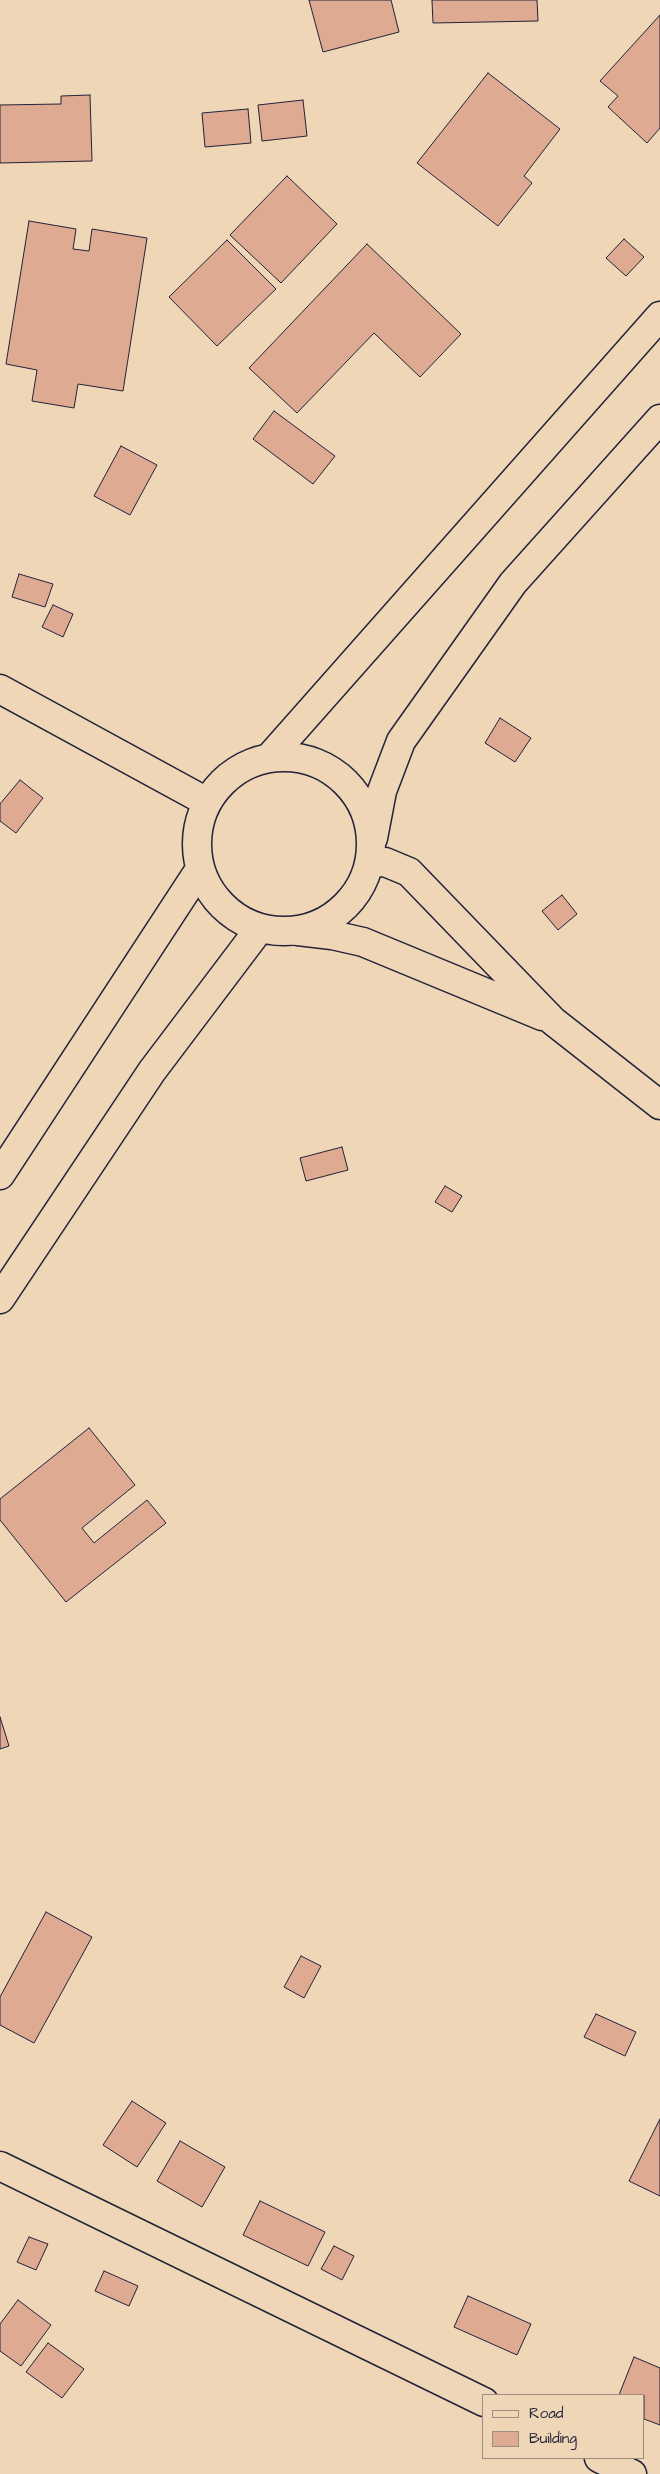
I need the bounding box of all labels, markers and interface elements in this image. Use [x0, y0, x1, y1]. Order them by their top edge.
legend [482, 2394, 645, 2459]
text: Road [529, 2403, 563, 2424]
text: Building [529, 2428, 577, 2449]

